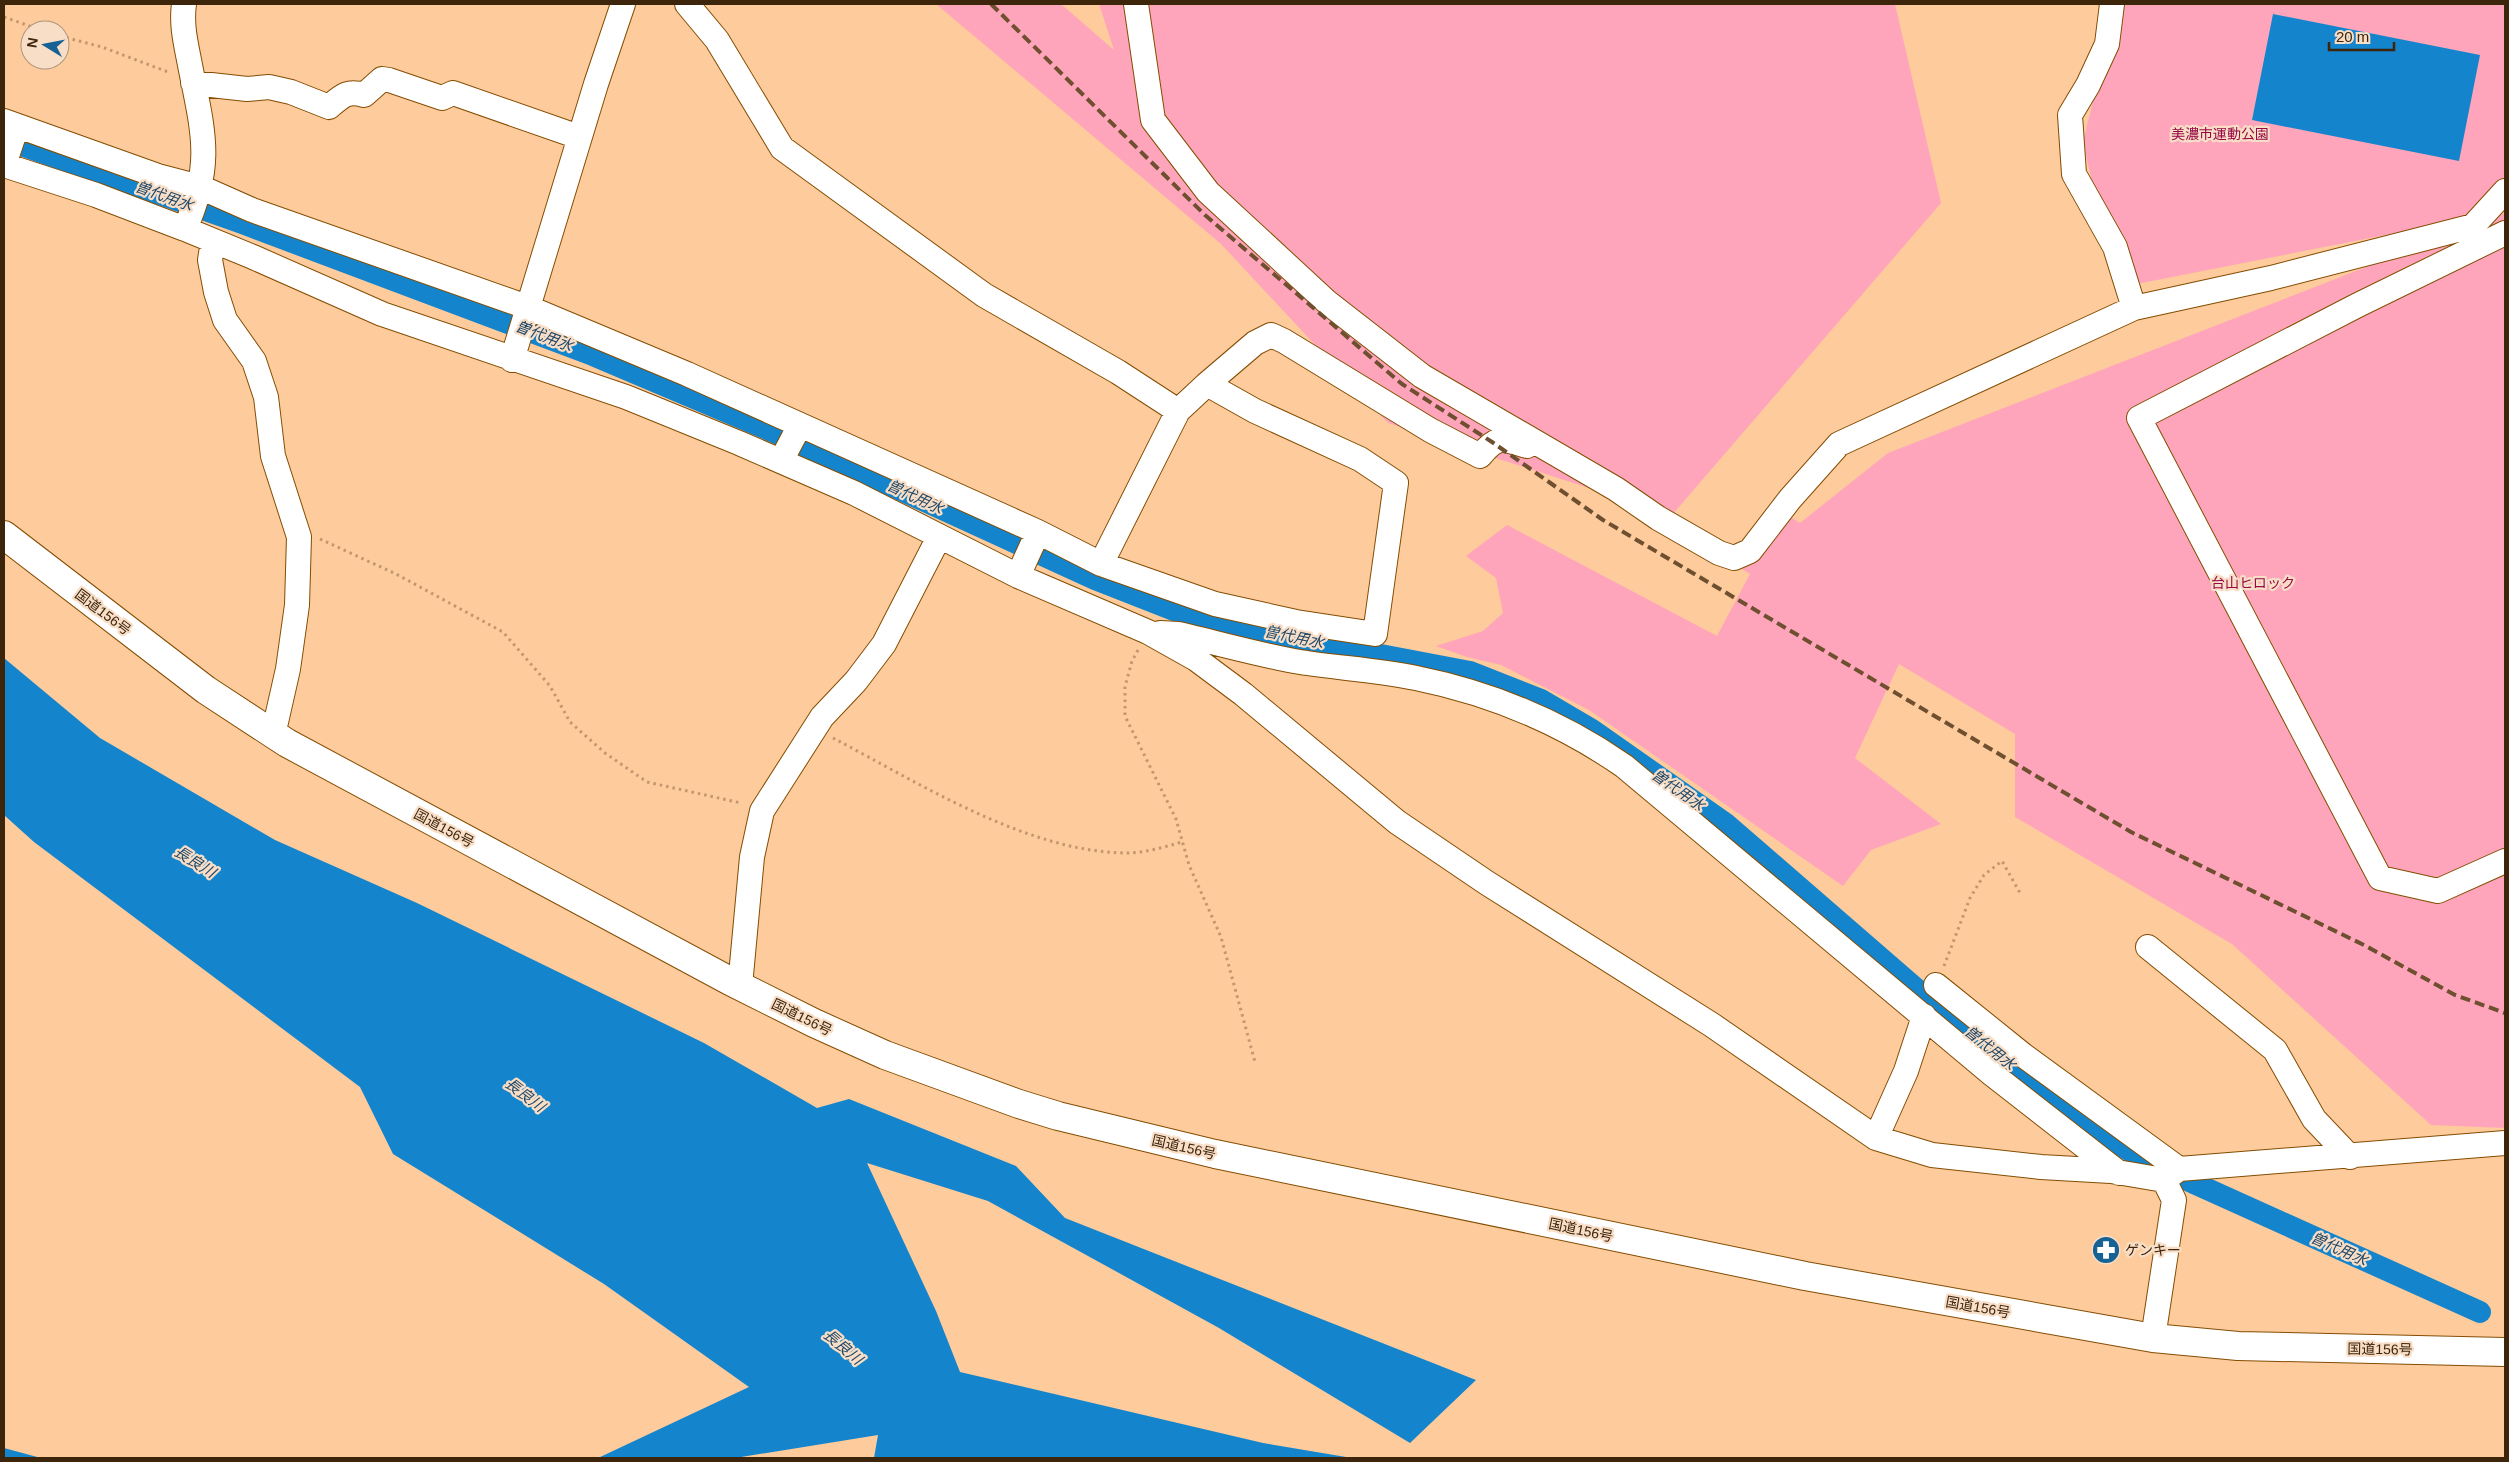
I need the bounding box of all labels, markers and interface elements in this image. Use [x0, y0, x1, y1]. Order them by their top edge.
north arrow [20, 20, 70, 70]
scale bar [2329, 20, 2394, 52]
text: 20 m [2336, 28, 2369, 45]
text: N [23, 36, 41, 49]
park label: 美濃市運動公園 [2171, 126, 2269, 142]
water label: 曽代用水 [133, 177, 197, 214]
water label: 曽代用水 [513, 317, 577, 355]
water label: 曽代用水 [884, 476, 948, 518]
park label: 台山ヒロック [2211, 575, 2295, 591]
street label: 国道156号 [72, 586, 134, 638]
water label: 曽代用水 [1263, 622, 1327, 651]
water label: 曽代用水 [1649, 765, 1709, 815]
street label: 国道156号 [411, 806, 477, 850]
water label: 長良川 [172, 842, 221, 882]
street label: 国道156号 [769, 995, 835, 1039]
water label: 曽代用水 [1962, 1022, 2021, 1074]
water label: 長良川 [502, 1074, 550, 1116]
street label: 国道156号 [1150, 1132, 1218, 1162]
street label: 国道156号 [1547, 1215, 1615, 1245]
water label: 曽代用水 [2308, 1229, 2372, 1269]
pharmacy icon: ゲンキー [2091, 1235, 2121, 1265]
place label: ゲンキー [2125, 1242, 2181, 1258]
street label: 国道156号 [1944, 1293, 2012, 1321]
water label: 長良川 [821, 1326, 868, 1369]
street label: 国道156号 [2347, 1340, 2413, 1358]

